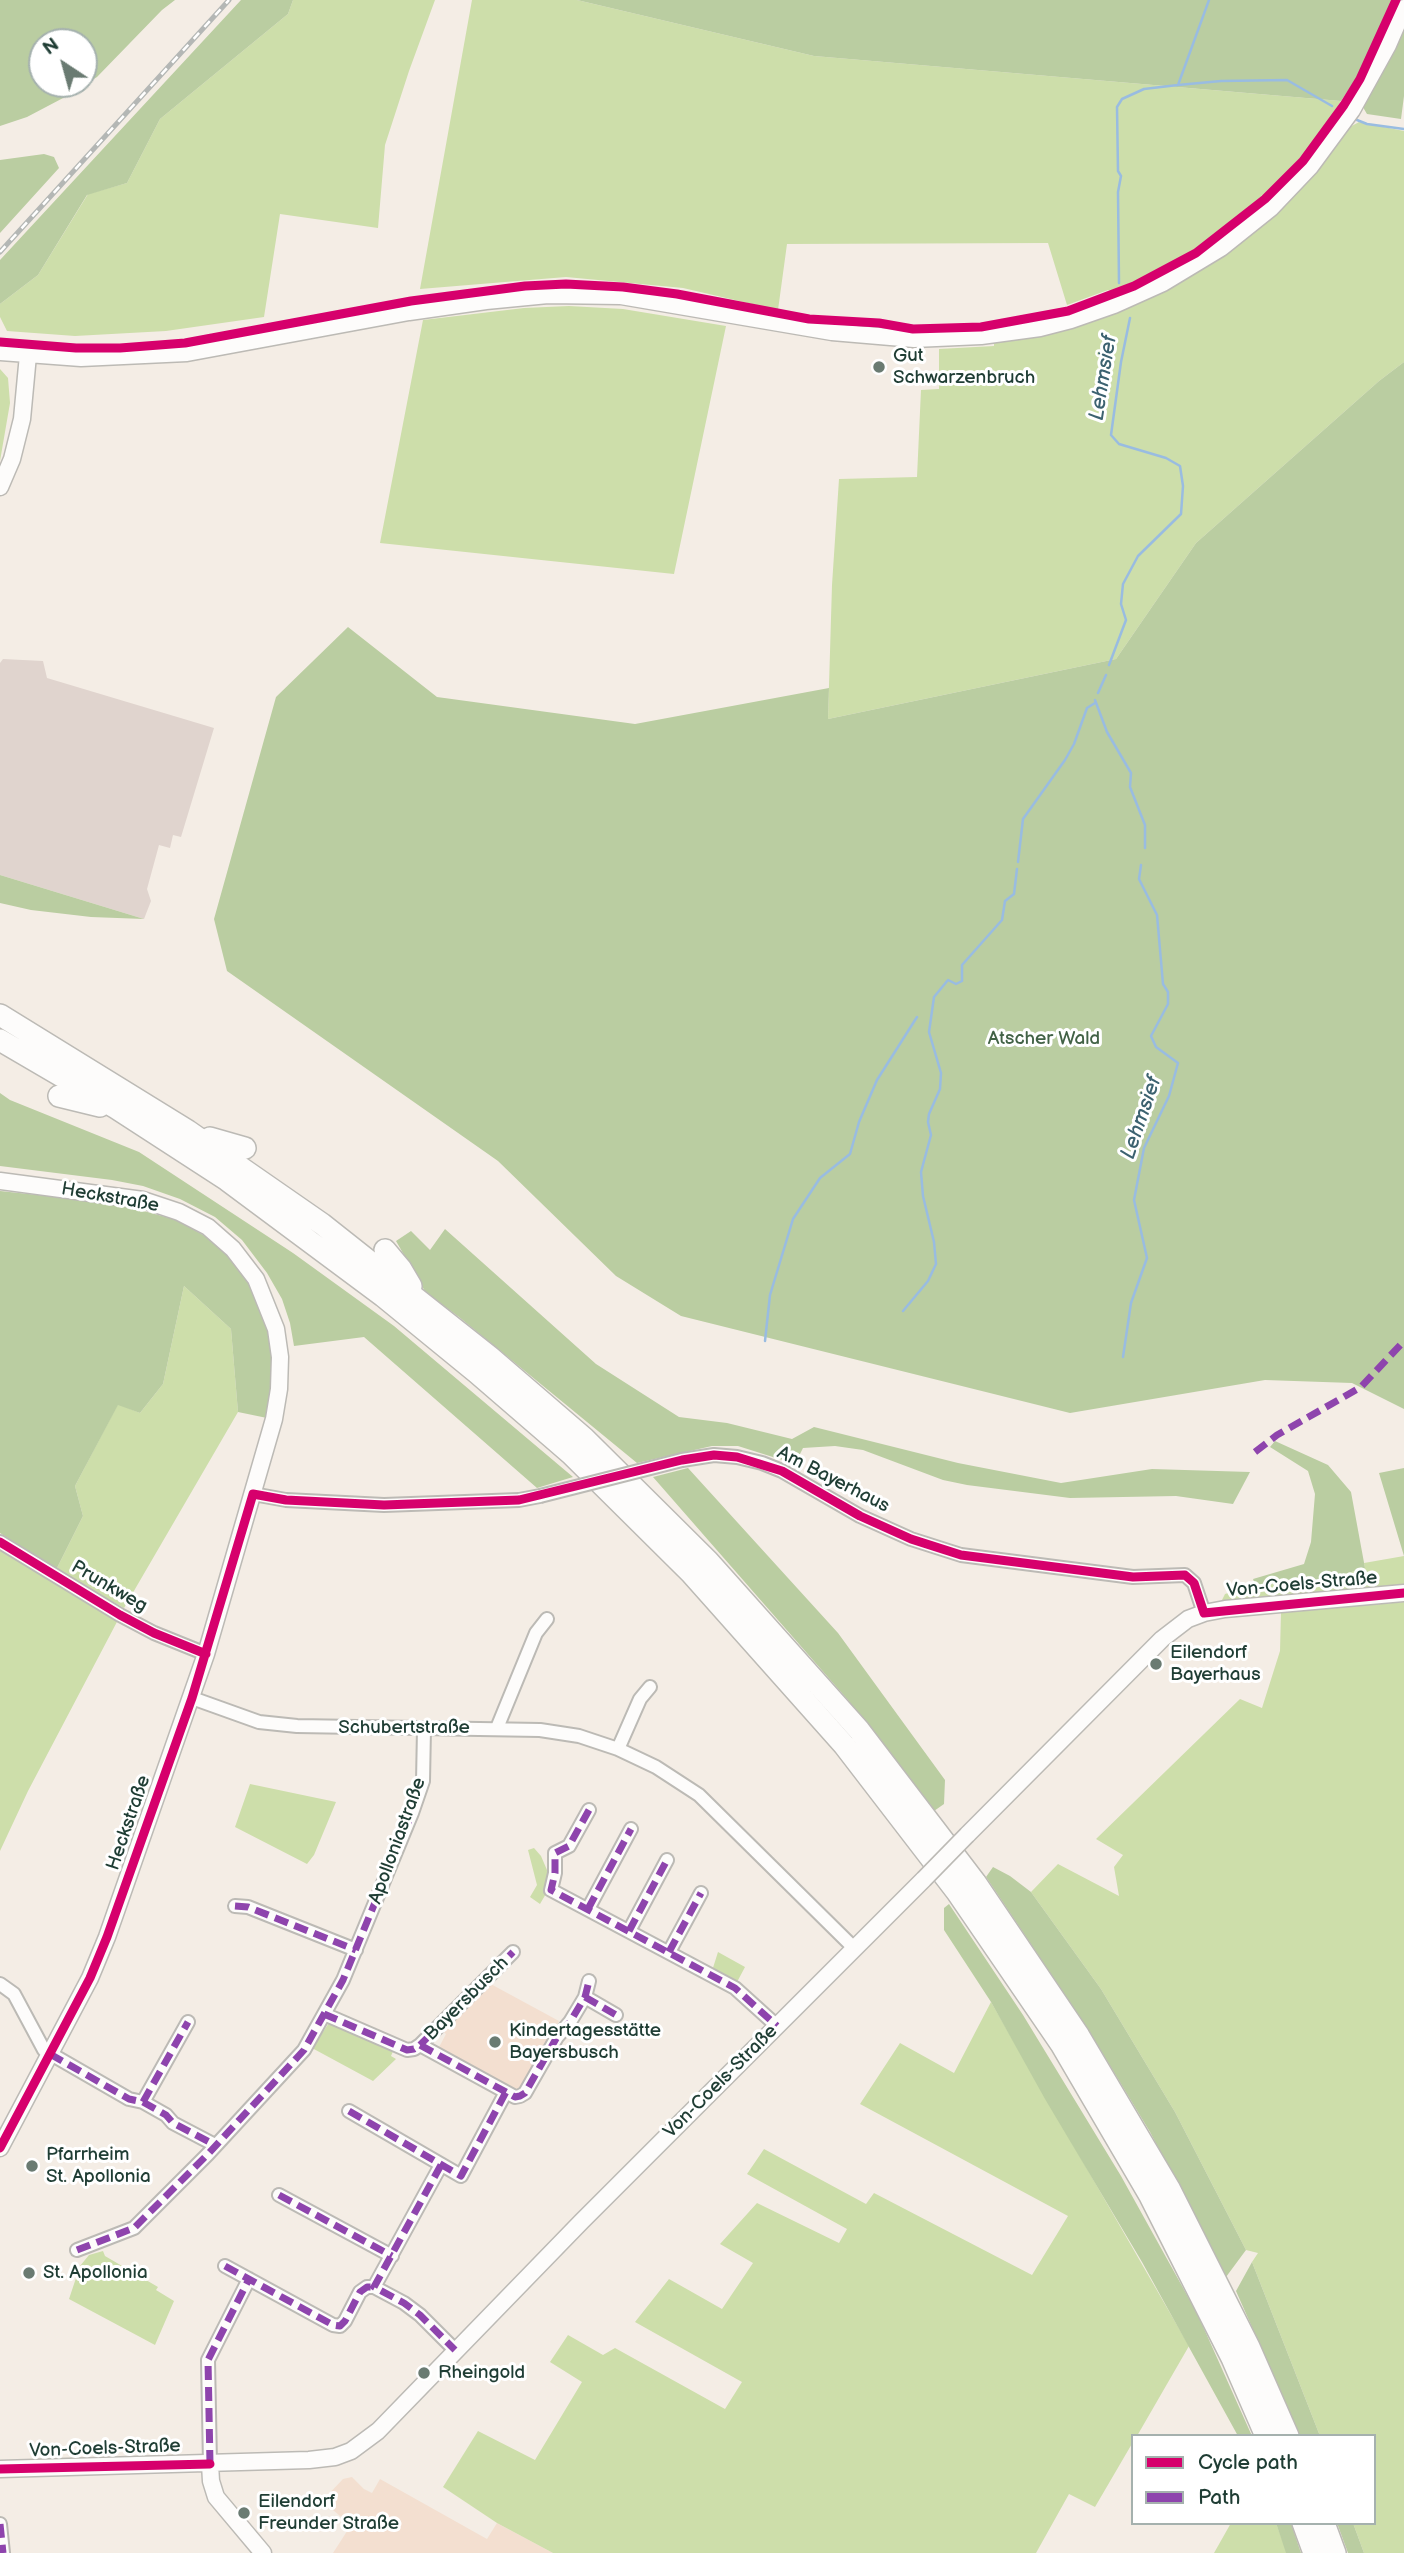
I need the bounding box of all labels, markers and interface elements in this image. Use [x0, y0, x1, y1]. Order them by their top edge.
north arrow [28, 28, 98, 98]
text: N [39, 34, 64, 61]
water label: Lehmsief [1085, 334, 1123, 422]
place label: Gut Schwarzenbruch [893, 345, 1035, 389]
marker: Gut Schwarzenbruch [871, 359, 887, 375]
park label: Atscher Wald [988, 1028, 1100, 1050]
water label: Lehmsief [1116, 1073, 1168, 1163]
street label: Heckstraße [59, 1178, 161, 1218]
street label: Am Bayerhaus [773, 1442, 893, 1518]
street label: Prunkweg [67, 1556, 151, 1618]
street label: Von-Coels-Straße [1226, 1567, 1378, 1603]
place label: Eilendorf Bayerhaus [1170, 1642, 1261, 1686]
marker: Eilendorf Bayerhaus [1148, 1656, 1164, 1672]
street label: Schubertstraße [338, 1717, 470, 1739]
street label: Heckstraße [102, 1773, 156, 1873]
street label: Apolloniastraße [365, 1775, 431, 1907]
street label: Bayersbusch [420, 1952, 514, 2046]
place label: Kindertagesstätte Bayersbusch [509, 2020, 661, 2064]
street label: Von-Coels-Straße [659, 2020, 783, 2144]
marker: Kindertagesstätte Bayersbusch [487, 2034, 503, 2050]
place label: Pfarrheim St. Apollonia [46, 2144, 151, 2188]
marker: Pfarrheim St. Apollonia [24, 2158, 40, 2174]
place label: St. Apollonia [43, 2262, 148, 2284]
marker: St. Apollonia [21, 2265, 37, 2281]
place label: Rheingold [438, 2362, 525, 2384]
marker: Rheingold [416, 2365, 432, 2381]
legend [1131, 2434, 1376, 2525]
street label: Von-Coels-Straße [29, 2435, 181, 2463]
text: Cycle path [1198, 2450, 1298, 2475]
text: Path [1198, 2485, 1240, 2510]
place label: Eilendorf Freunder Straße [258, 2491, 399, 2535]
marker: Eilendorf Freunder Straße [236, 2505, 252, 2521]

